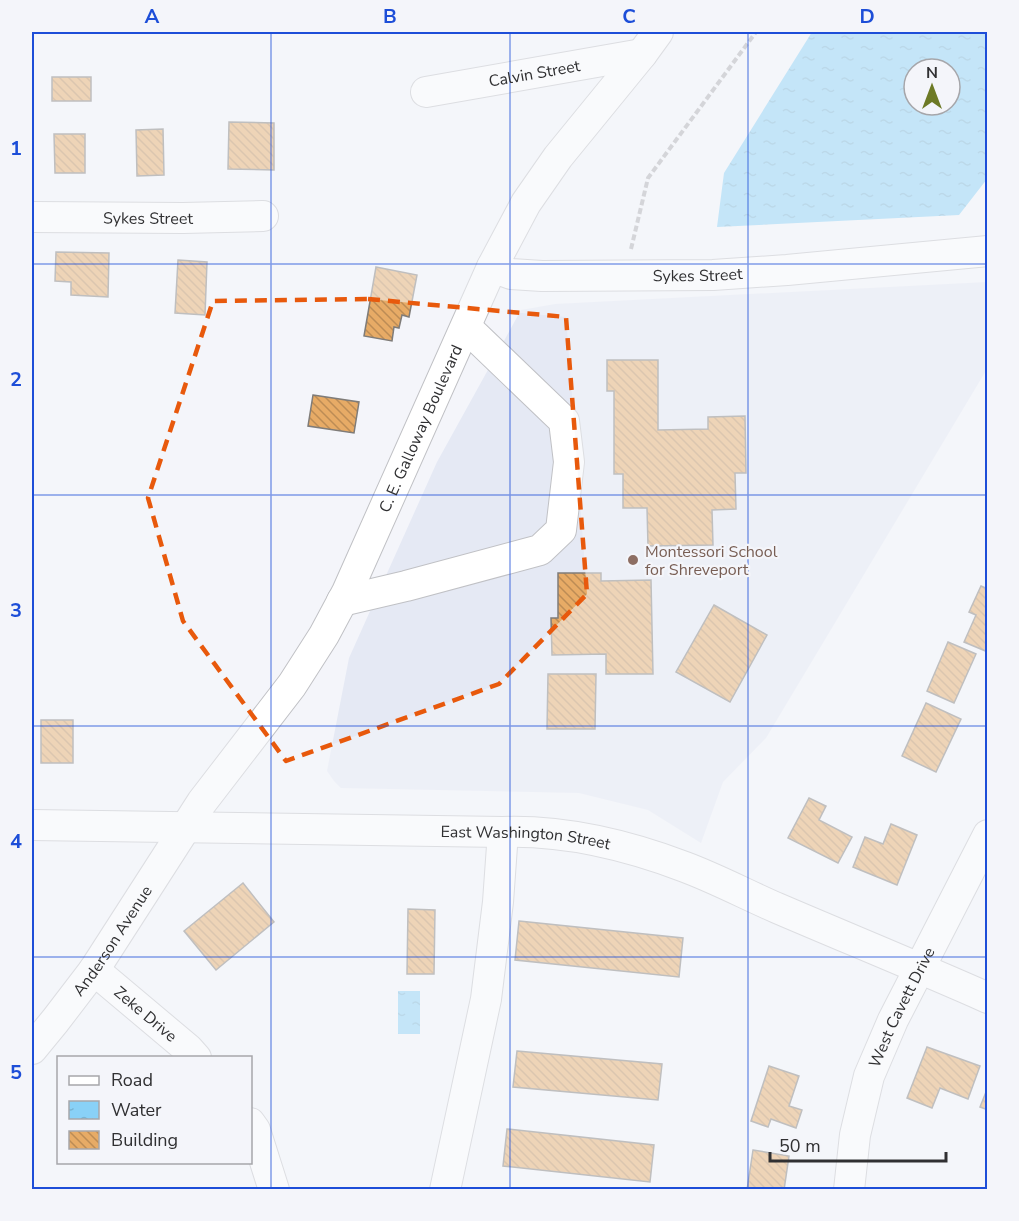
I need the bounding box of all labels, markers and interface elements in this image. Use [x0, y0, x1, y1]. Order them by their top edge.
text: A [145, 3, 160, 30]
text: B [383, 3, 397, 30]
text: C [622, 3, 636, 30]
text: D [859, 3, 875, 30]
street label: Calvin Street [487, 55, 582, 93]
north arrow [902, 57, 962, 117]
text: N [926, 62, 938, 84]
text: 1 [10, 135, 22, 162]
street label: Sykes Street [103, 207, 194, 230]
street label: Sykes Street [653, 263, 744, 287]
street label: C. E. Galloway Boulevard [374, 341, 468, 516]
text: 2 [10, 366, 22, 393]
place label: Montessori School for Shreveport [645, 541, 778, 581]
marker: Montessori School for Shreveport [626, 553, 640, 567]
text: 3 [10, 597, 22, 624]
street label: East Washington Street [440, 821, 613, 855]
text: 4 [10, 828, 22, 855]
street label: Anderson Avenue [68, 881, 158, 1001]
street label: West Cavett Drive [864, 944, 941, 1071]
street label: Zeke Drive [109, 982, 182, 1047]
legend [57, 1056, 252, 1164]
text: 5 [10, 1059, 22, 1086]
text: Road [111, 1068, 153, 1092]
text: Water [111, 1098, 162, 1122]
scale bar [770, 1125, 946, 1163]
text: Building [111, 1128, 178, 1152]
text: 50 m [779, 1134, 821, 1158]

